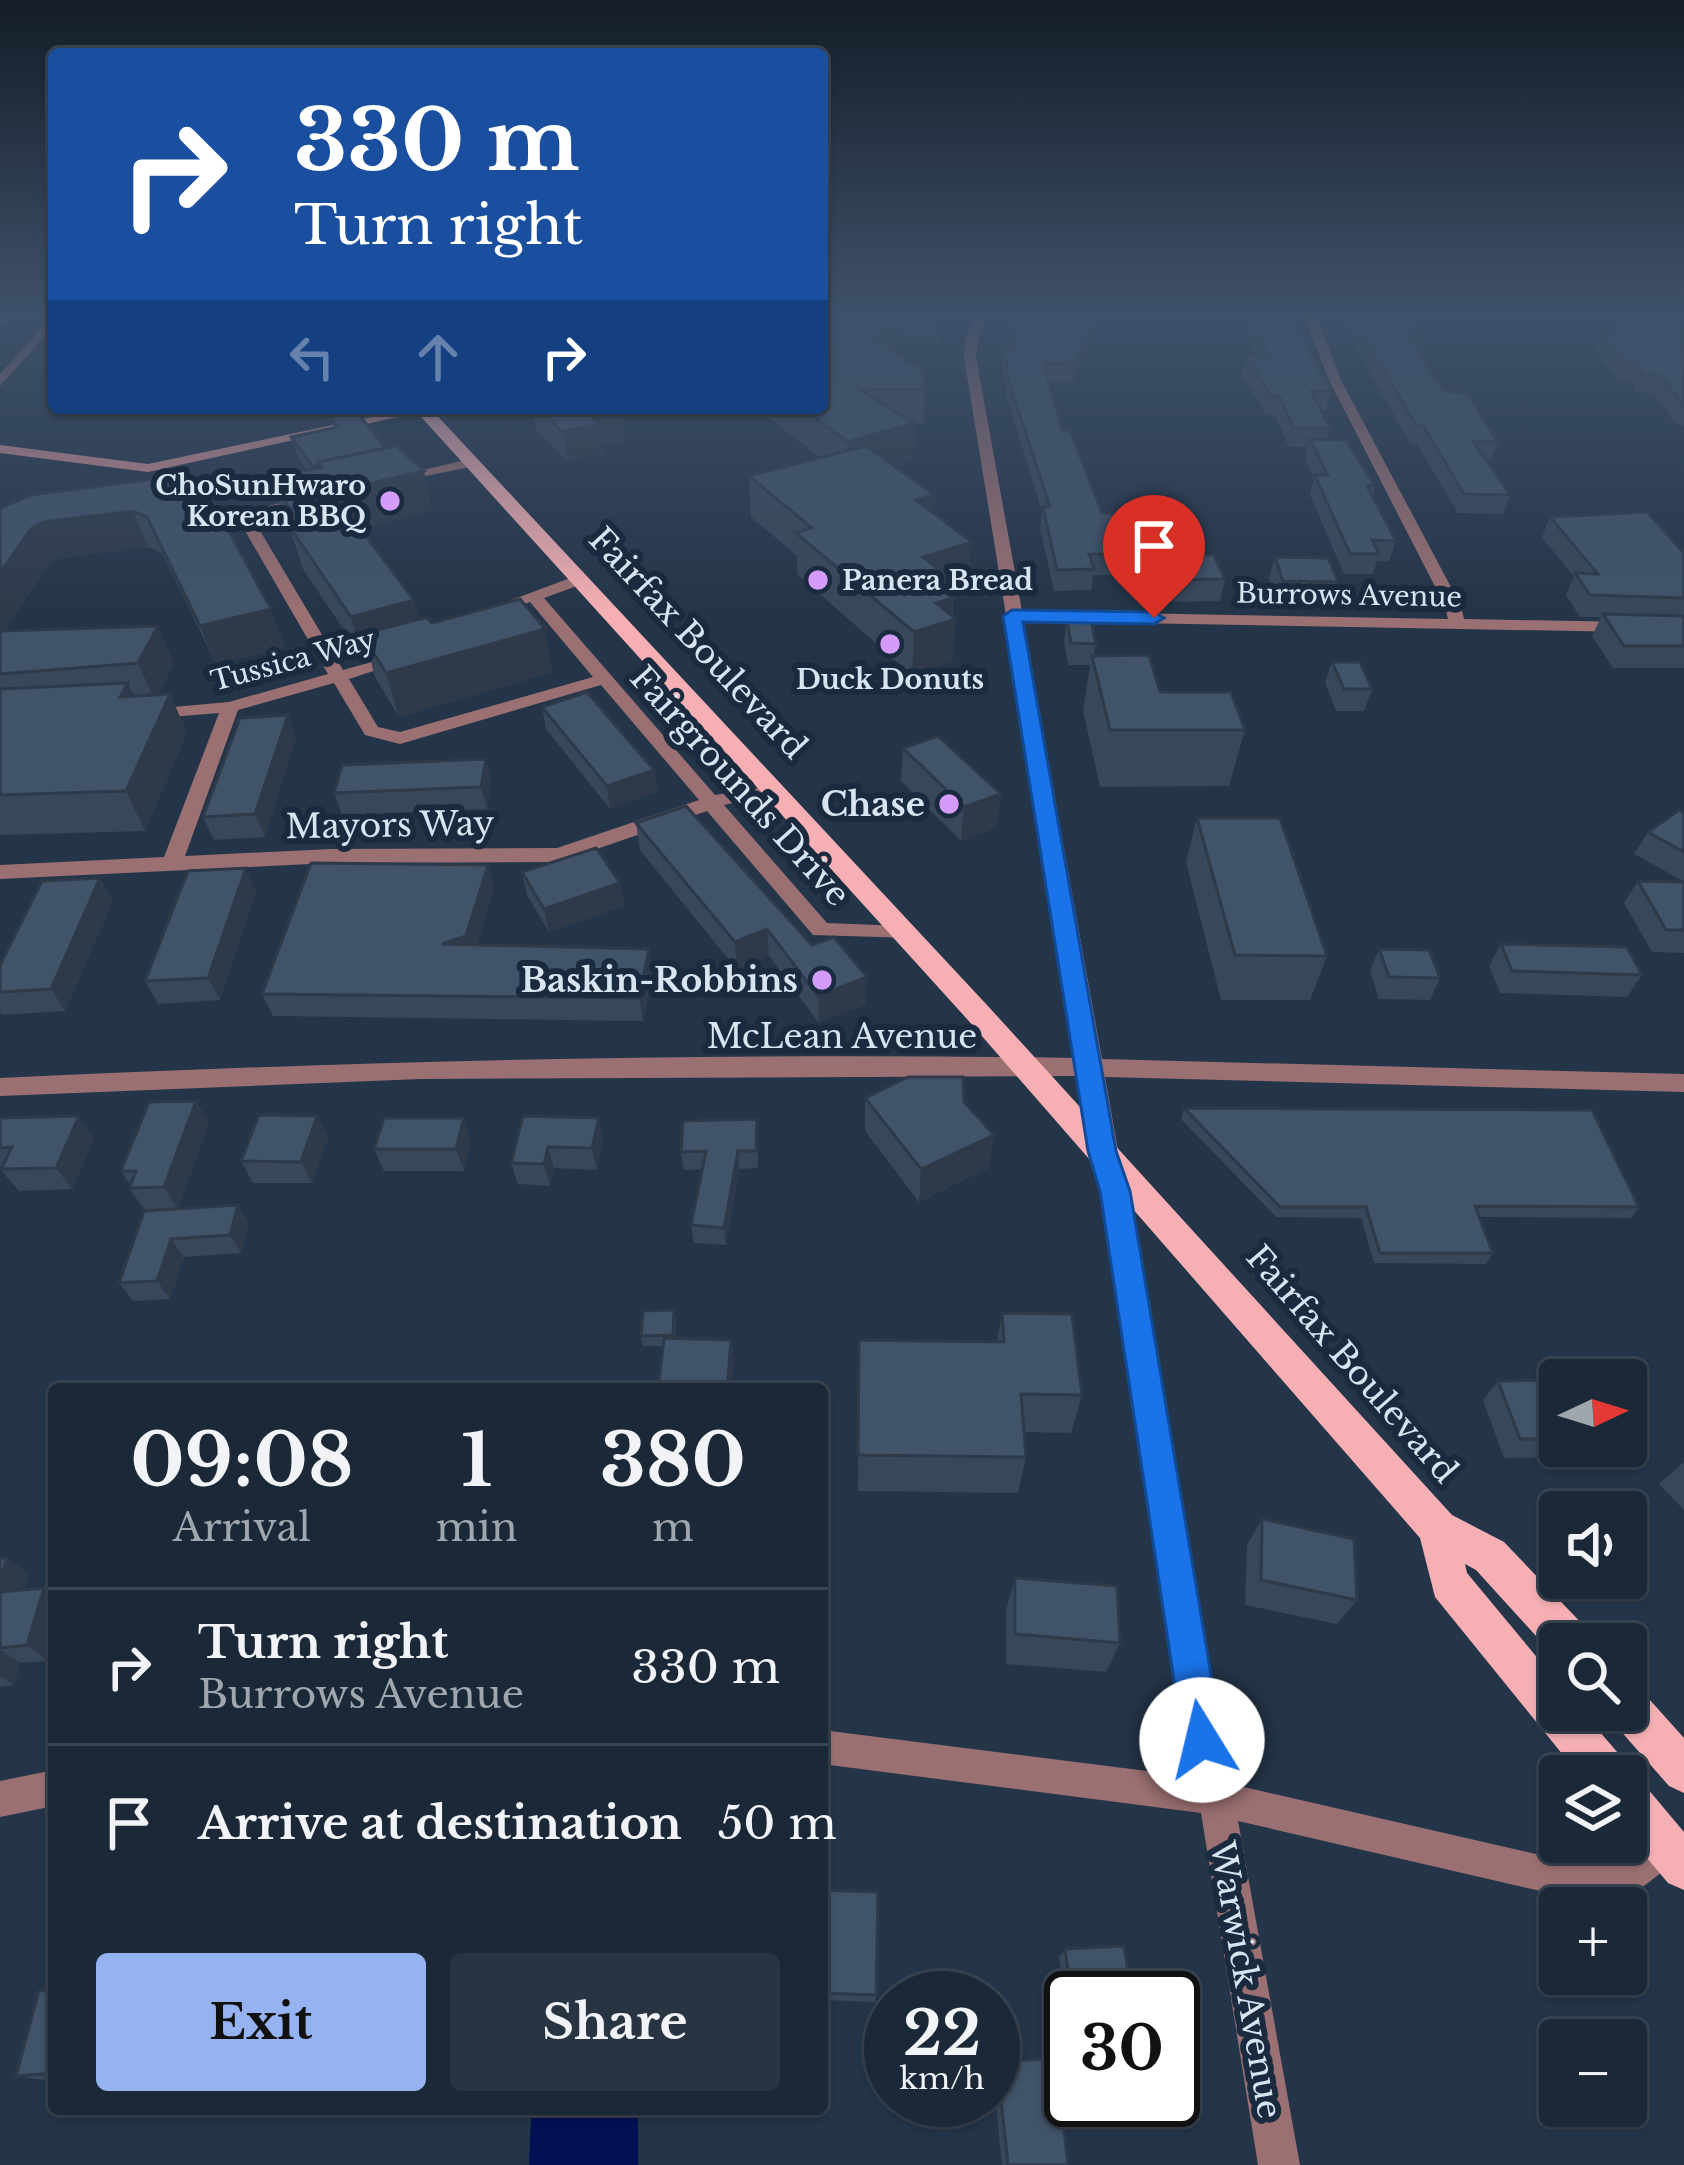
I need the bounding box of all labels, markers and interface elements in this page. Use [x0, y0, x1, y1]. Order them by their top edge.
text: 330 m [294, 89, 580, 193]
icon: right [96, 96, 252, 252]
text: Turn right [294, 192, 583, 259]
icon: left [279, 324, 345, 390]
icon: ahead [405, 324, 471, 390]
icon: right [531, 324, 597, 390]
place label: ChoSunHwaro Korean BBQ [155, 469, 366, 533]
marker: ChoSunHwaro Korean BBQ [377, 488, 403, 514]
pin [1103, 495, 1205, 618]
icon: arrive [1121, 513, 1187, 579]
street label: Fairfax Boulevard [580, 519, 816, 767]
place label: Panera Bread [842, 564, 1033, 597]
marker: Panera Bread [805, 567, 831, 593]
street label: Burrows Avenue [1236, 577, 1462, 613]
street label: Tussica Way [207, 622, 379, 698]
marker: Duck Donuts [877, 631, 903, 657]
street label: Fairgrounds Drive [621, 658, 859, 914]
place label: Duck Donuts [796, 663, 984, 696]
place label: Chase [821, 784, 925, 825]
marker: Chase [936, 791, 962, 817]
street label: Mayors Way [285, 803, 495, 847]
place label: Baskin-Robbins [521, 960, 798, 1001]
marker: Baskin-Robbins [809, 967, 835, 993]
street label: McLean Avenue [707, 1016, 977, 1057]
street label: Fairfax Boulevard [1238, 1237, 1466, 1491]
north arrow [1539, 1359, 1647, 1467]
map controls [1539, 1359, 1647, 2127]
text: 09:08 [130, 1416, 354, 1505]
text: 1 [461, 1416, 492, 1505]
text: 380 [600, 1416, 746, 1505]
button: sound [1539, 1491, 1647, 1599]
text: Arrival [173, 1503, 311, 1552]
text: min [436, 1503, 518, 1552]
text: m [652, 1503, 694, 1552]
text: Turn right [198, 1614, 448, 1670]
button: search [1539, 1623, 1647, 1731]
icon: right [96, 1634, 162, 1700]
text: 330 m [631, 1639, 780, 1695]
text: Burrows Avenue [198, 1670, 524, 1719]
position arrow [1139, 1677, 1265, 1803]
button: layers [1539, 1755, 1647, 1863]
icon: arrive [96, 1790, 162, 1856]
text: Arrive at destination [198, 1795, 682, 1851]
text: 50 m [718, 1795, 837, 1851]
street label: Warwick Avenue [1201, 1837, 1291, 2122]
button: + [1539, 1887, 1647, 1995]
button: Exit [96, 1953, 426, 2091]
button: Share [450, 1953, 780, 2091]
speed limit sign: 30 [1044, 1971, 1200, 2127]
text: 22 [903, 1997, 981, 2071]
button: − [1539, 2019, 1647, 2127]
text: km/h [899, 2060, 985, 2097]

